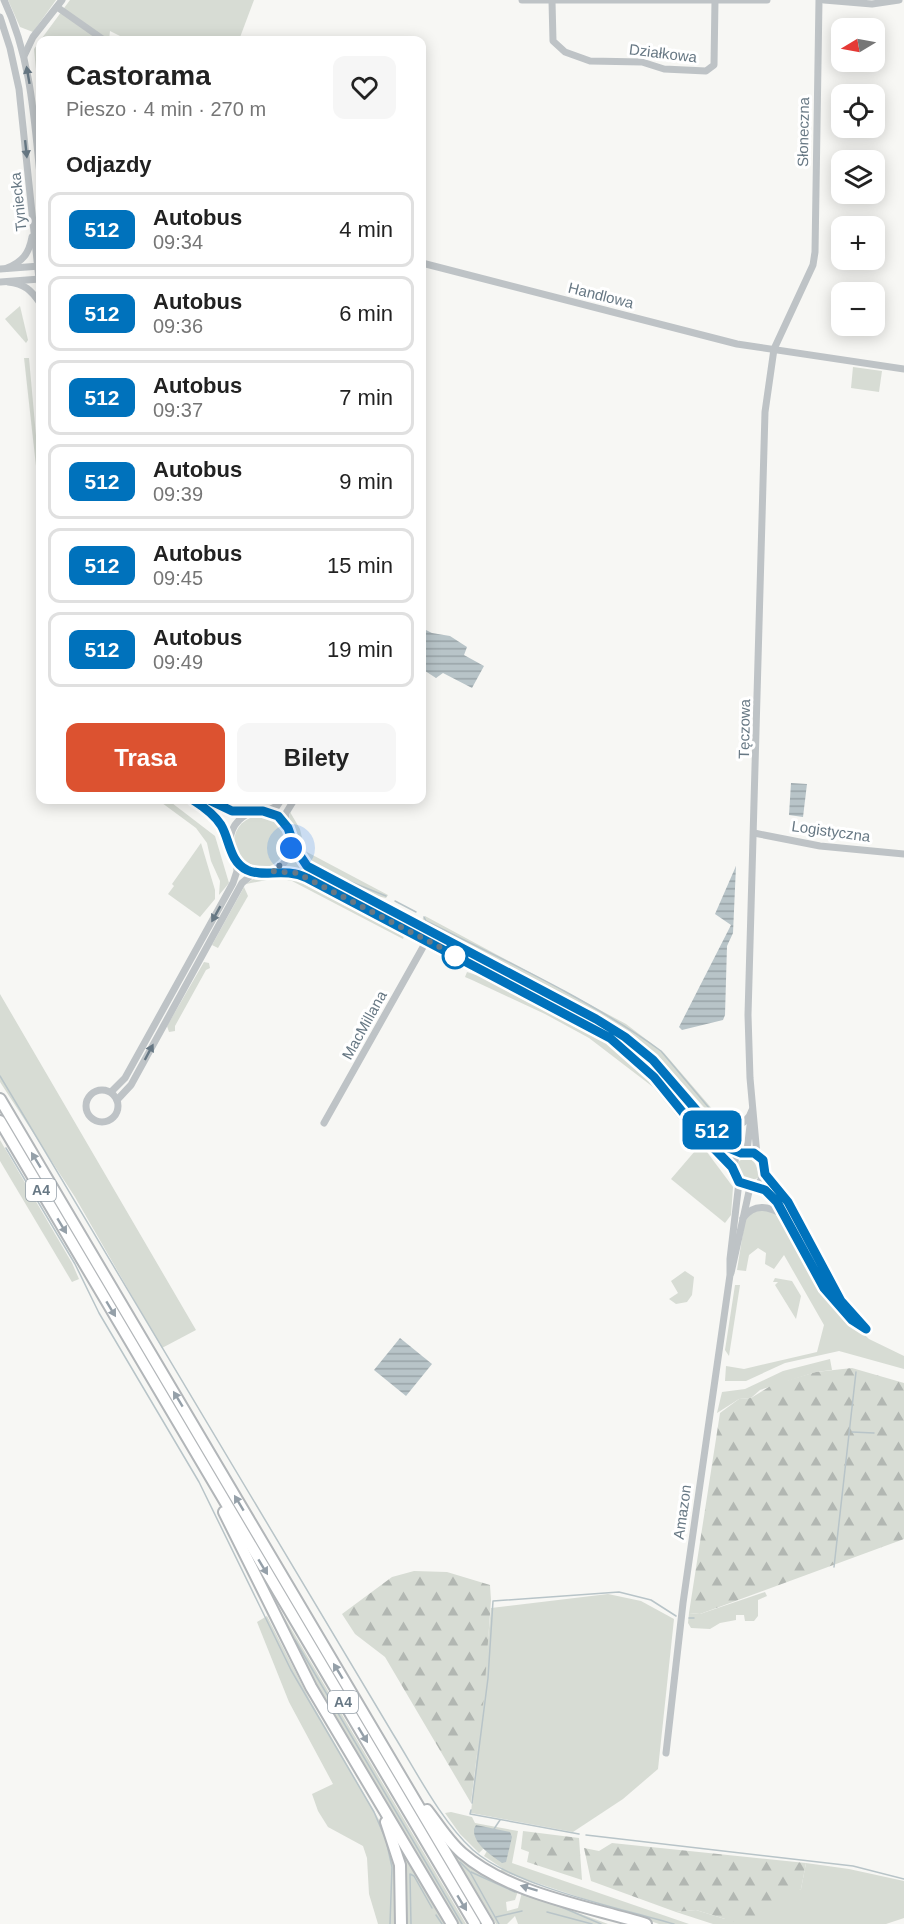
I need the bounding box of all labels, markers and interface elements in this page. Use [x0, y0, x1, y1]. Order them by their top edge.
north arrow [831, 18, 885, 72]
map controls [831, 18, 885, 336]
street label: Działkowa [628, 40, 699, 66]
button: heart [333, 56, 396, 119]
text: Castorama [66, 60, 211, 91]
one-way arrow [23, 65, 32, 84]
button: locate [831, 84, 885, 138]
street label: Słoneczna [794, 96, 812, 167]
text: Pieszo · 4 min · 270 m [66, 98, 266, 120]
one-way arrow [21, 140, 31, 159]
button: layers [831, 150, 885, 204]
text: Odjazdy [66, 152, 152, 177]
street label: Tyniecka [6, 171, 30, 232]
text: Autobus [153, 205, 242, 230]
button: + [831, 216, 885, 270]
text: 4 min [339, 217, 393, 242]
text: 512 [84, 218, 120, 241]
text: 09:34 [153, 231, 203, 253]
street label: Handlowa [567, 279, 636, 311]
button: − [831, 282, 885, 336]
text: Autobus [153, 289, 242, 314]
text: 6 min [339, 301, 393, 326]
text: 512 [84, 302, 120, 325]
text: 09:36 [153, 315, 203, 337]
text: Autobus [153, 373, 242, 398]
text: 7 min [339, 385, 393, 410]
text: 512 [84, 386, 120, 409]
text: 09:37 [153, 399, 203, 421]
text: Autobus [153, 457, 242, 482]
text: 9 min [339, 469, 393, 494]
text: 512 [84, 470, 120, 493]
text: 09:39 [153, 483, 203, 505]
text: Autobus [153, 541, 242, 566]
text: 15 min [327, 553, 393, 578]
text: 512 [84, 554, 120, 577]
text: 09:45 [153, 567, 203, 589]
text: Autobus [153, 625, 242, 650]
text: 19 min [327, 637, 393, 662]
text: 512 [84, 638, 120, 661]
text: 09:49 [153, 651, 203, 673]
street label: Tęczowa [735, 698, 753, 759]
button: Trasa [66, 723, 225, 792]
button: Bilety [237, 723, 396, 792]
street label: Logistyczna [791, 817, 872, 845]
your location [276, 833, 306, 863]
one-way arrow [211, 906, 221, 923]
unlabelled marker [442, 943, 468, 969]
street label: MacMillana [338, 987, 390, 1062]
one-way arrow [144, 1043, 154, 1060]
line badge: 512 [678, 1110, 746, 1150]
text: 512 [694, 1119, 730, 1142]
one-way arrow [30, 1152, 41, 1168]
road number: A4 [26, 1179, 56, 1201]
one-way arrow [56, 1218, 67, 1234]
one-way arrow [106, 1301, 116, 1318]
one-way arrow [172, 1391, 183, 1407]
street label: Amazon [670, 1484, 694, 1540]
one-way arrow [233, 1495, 244, 1511]
one-way arrow [258, 1559, 269, 1575]
one-way arrow [333, 1662, 343, 1679]
road number: A4 [328, 1691, 358, 1713]
one-way arrow [357, 1727, 368, 1743]
one-way arrow [519, 1883, 537, 1892]
one-way arrow [457, 1895, 467, 1912]

